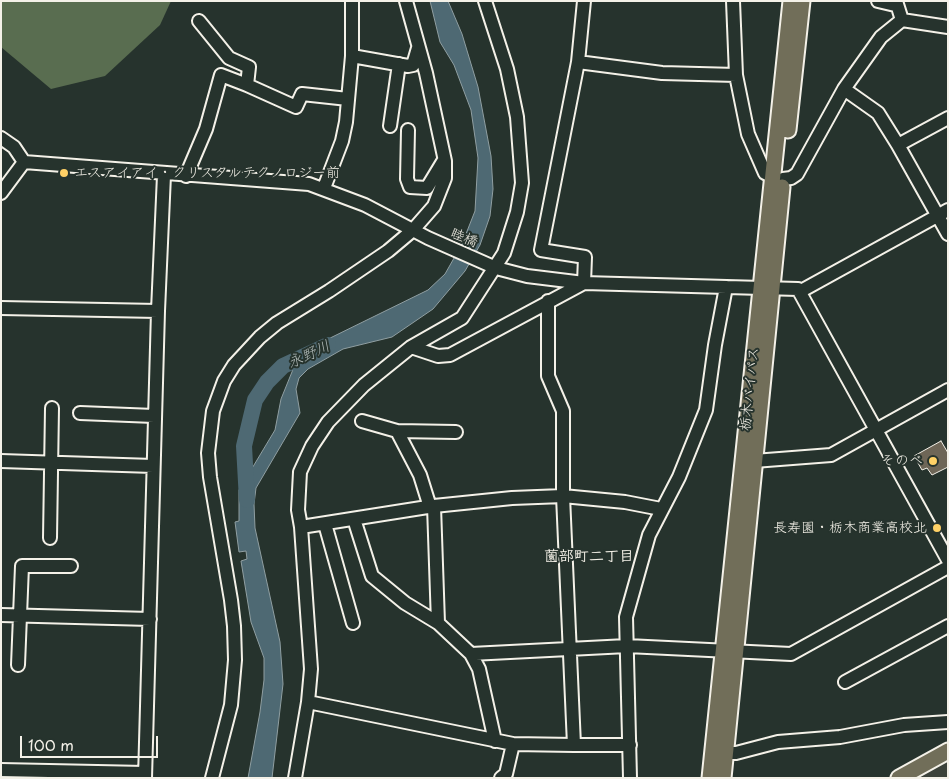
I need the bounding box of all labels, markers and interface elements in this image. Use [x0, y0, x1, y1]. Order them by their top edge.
place label: エスアイアイ・クリスタルテクノロジー前 [74, 165, 340, 181]
marker: エスアイアイ・クリスタルテクノロジー前 [58, 167, 70, 179]
street label: 睦橋 [448, 225, 480, 251]
water label: 永野川 [285, 337, 333, 373]
street label: 栃木バイパス [737, 346, 763, 432]
place label: そのべ [881, 453, 923, 469]
marker: そのべ [927, 455, 939, 467]
place label: 長寿園・栃木商業高校北 [773, 520, 927, 536]
marker: 長寿園・栃木商業高校北 [931, 522, 943, 534]
district label: 薗部町二丁目 [544, 548, 634, 566]
scale bar [22, 726, 160, 758]
text: 100 m [28, 733, 74, 756]

